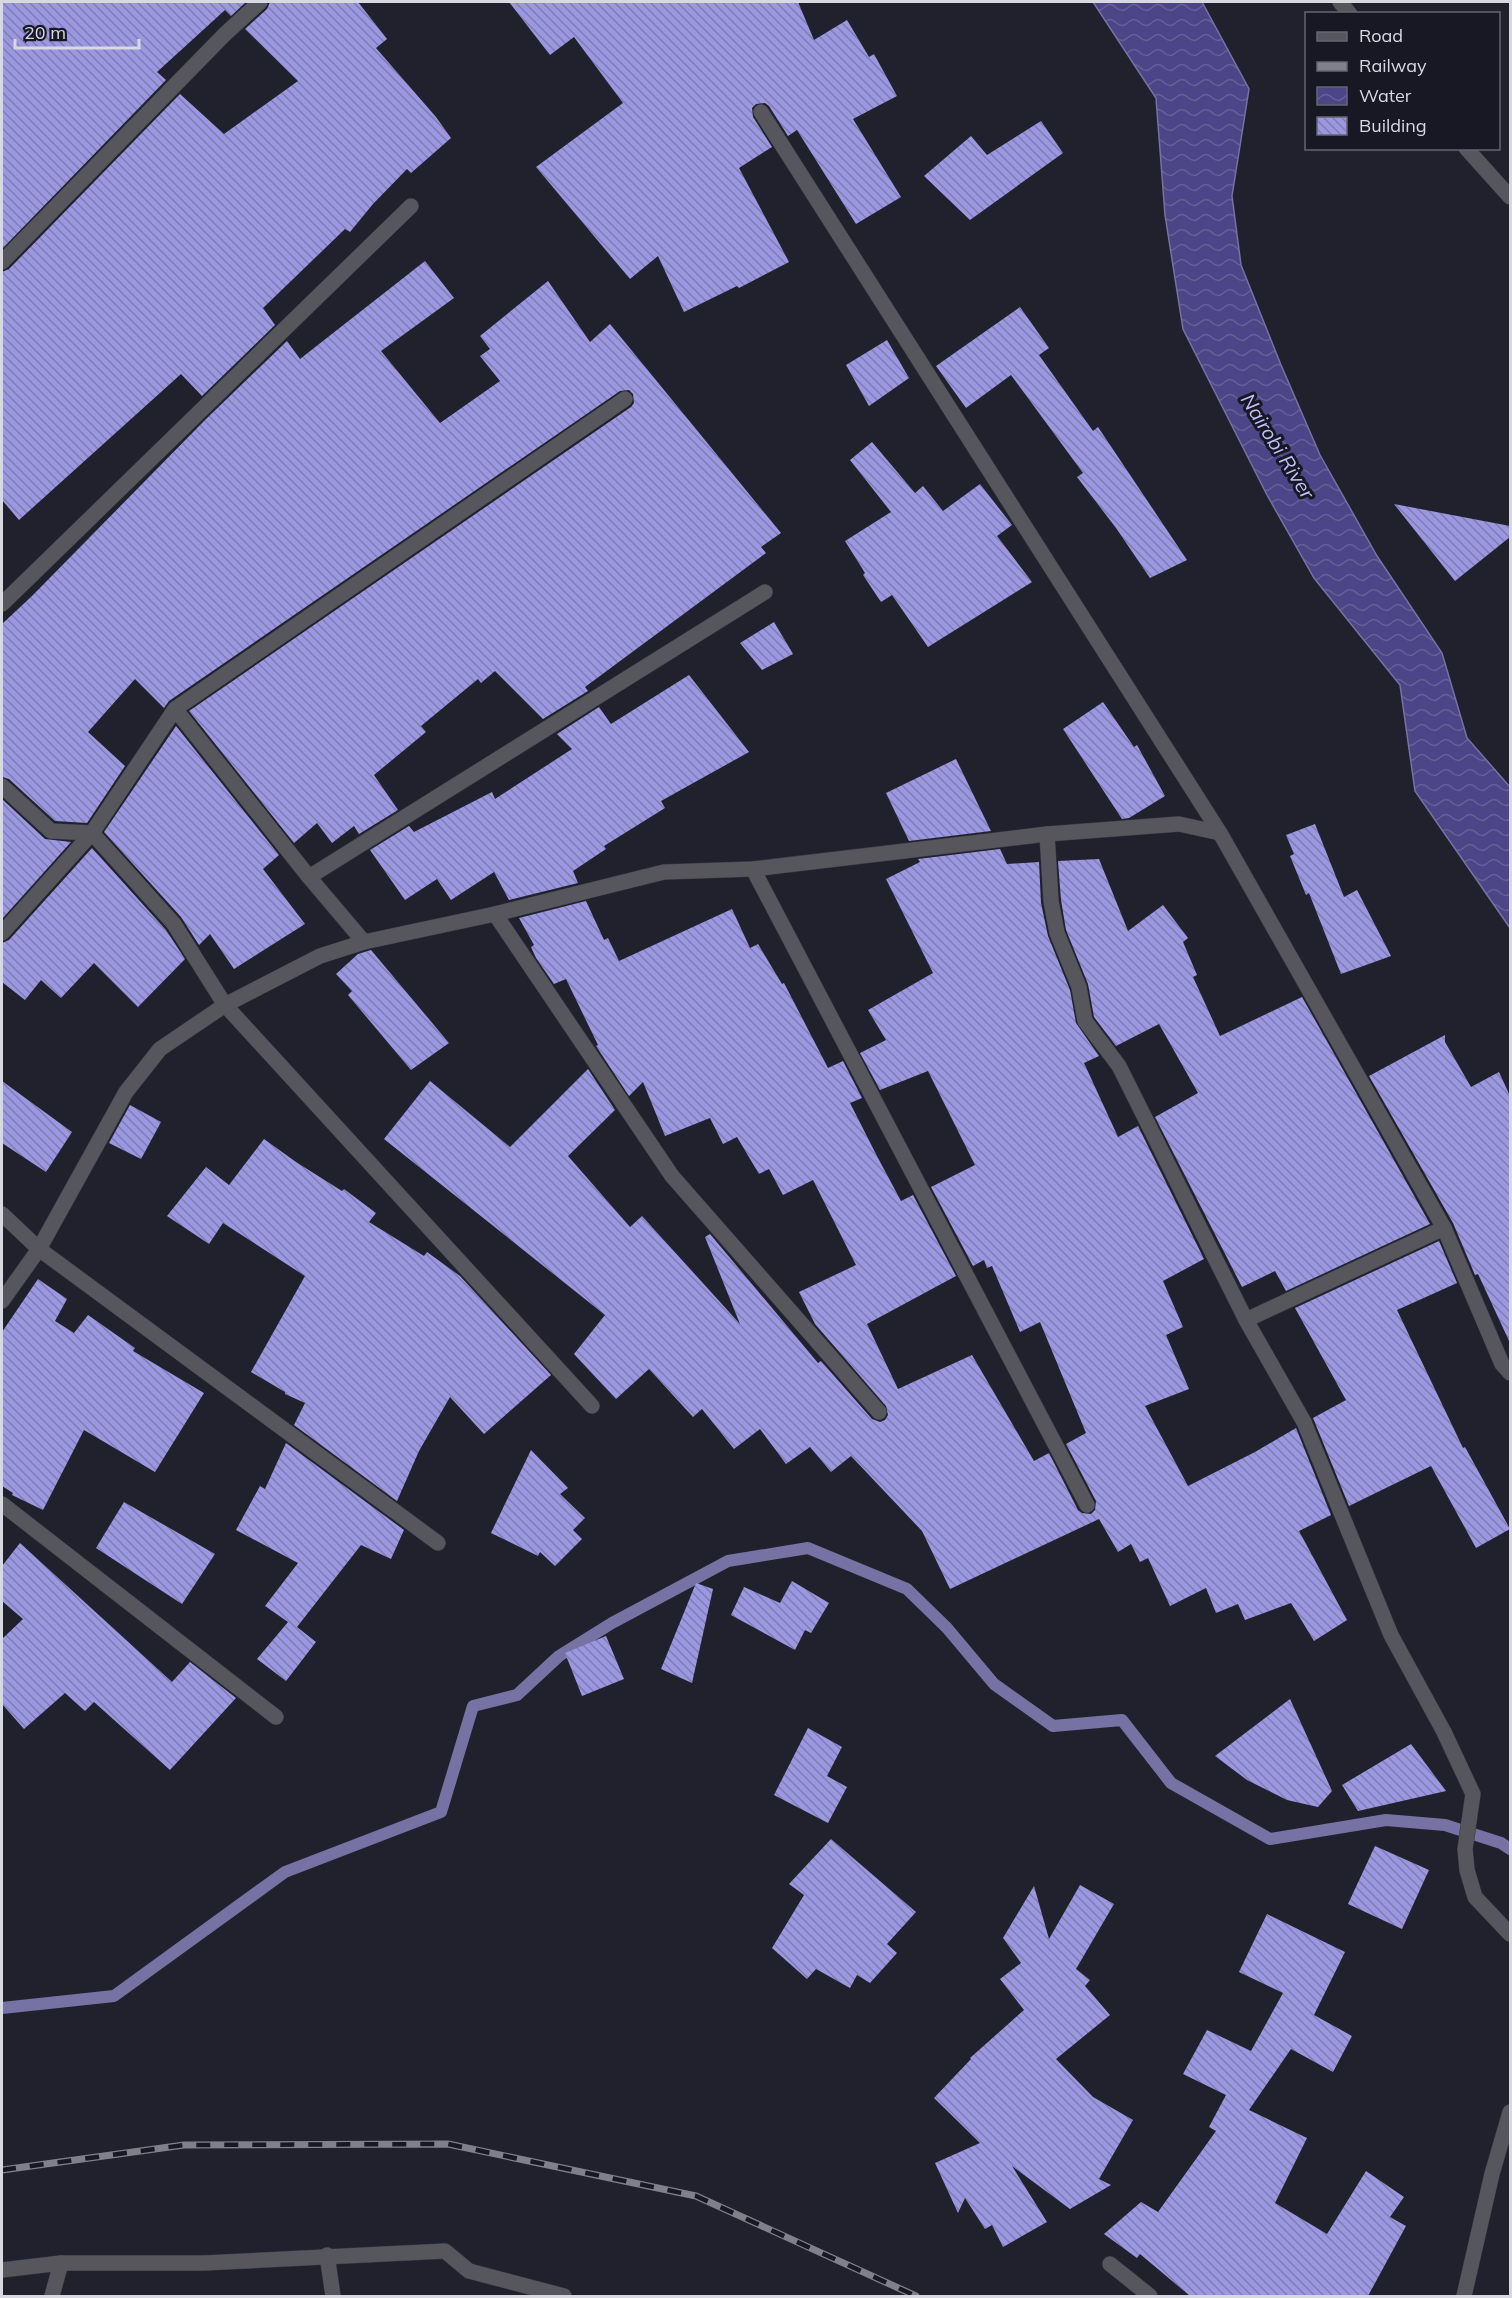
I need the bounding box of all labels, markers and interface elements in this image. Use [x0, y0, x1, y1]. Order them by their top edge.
scale bar [15, 12, 140, 50]
legend [1305, 12, 1500, 150]
text: 20 m [24, 21, 66, 44]
text: Road [1359, 24, 1403, 47]
text: Railway [1359, 54, 1427, 77]
text: Water [1359, 84, 1412, 107]
text: Building [1359, 114, 1427, 137]
water label: Nairobi River [1236, 389, 1321, 504]

